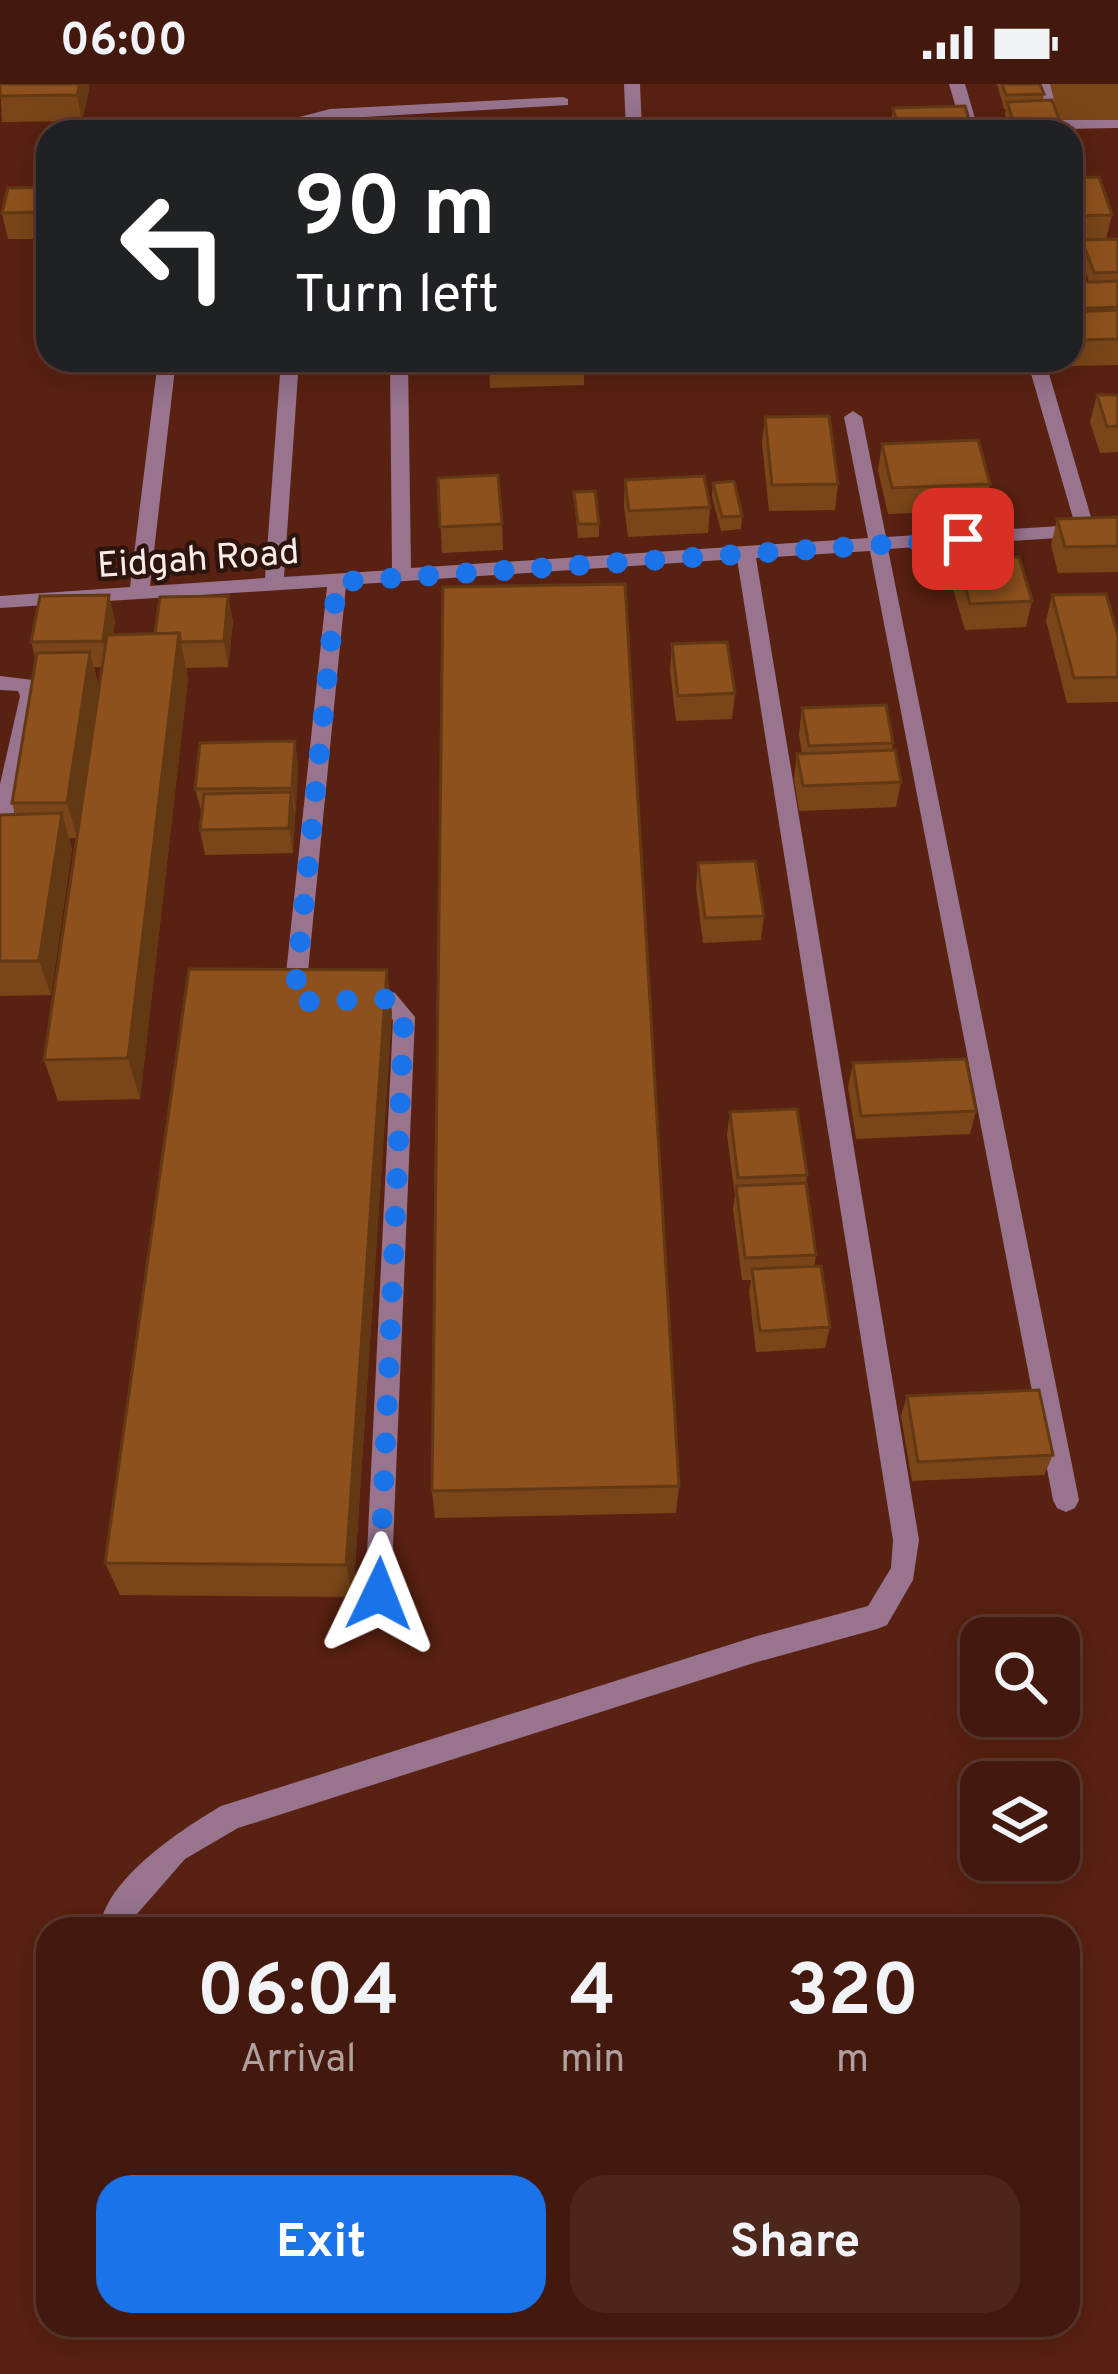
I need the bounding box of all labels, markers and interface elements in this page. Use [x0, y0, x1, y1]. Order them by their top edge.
text: 06:00 [60, 14, 188, 71]
text: 90 m [294, 159, 496, 265]
icon: left [96, 168, 252, 324]
text: Turn left [294, 263, 499, 332]
pin [912, 488, 1014, 590]
icon: arrive [930, 506, 996, 572]
street label: Eidgah Road [96, 531, 301, 591]
position arrow [316, 1531, 442, 1657]
map controls [960, 1617, 1080, 1881]
button: search [960, 1617, 1080, 1737]
button: layers [960, 1761, 1080, 1881]
text: 06:04 [197, 1949, 400, 2041]
text: 4 [570, 1949, 616, 2041]
text: 320 [786, 1949, 919, 2041]
text: Arrival [240, 2037, 356, 2086]
text: min [560, 2037, 625, 2086]
text: m [836, 2037, 869, 2086]
button: Exit [96, 2175, 546, 2313]
button: Share [570, 2175, 1020, 2313]

